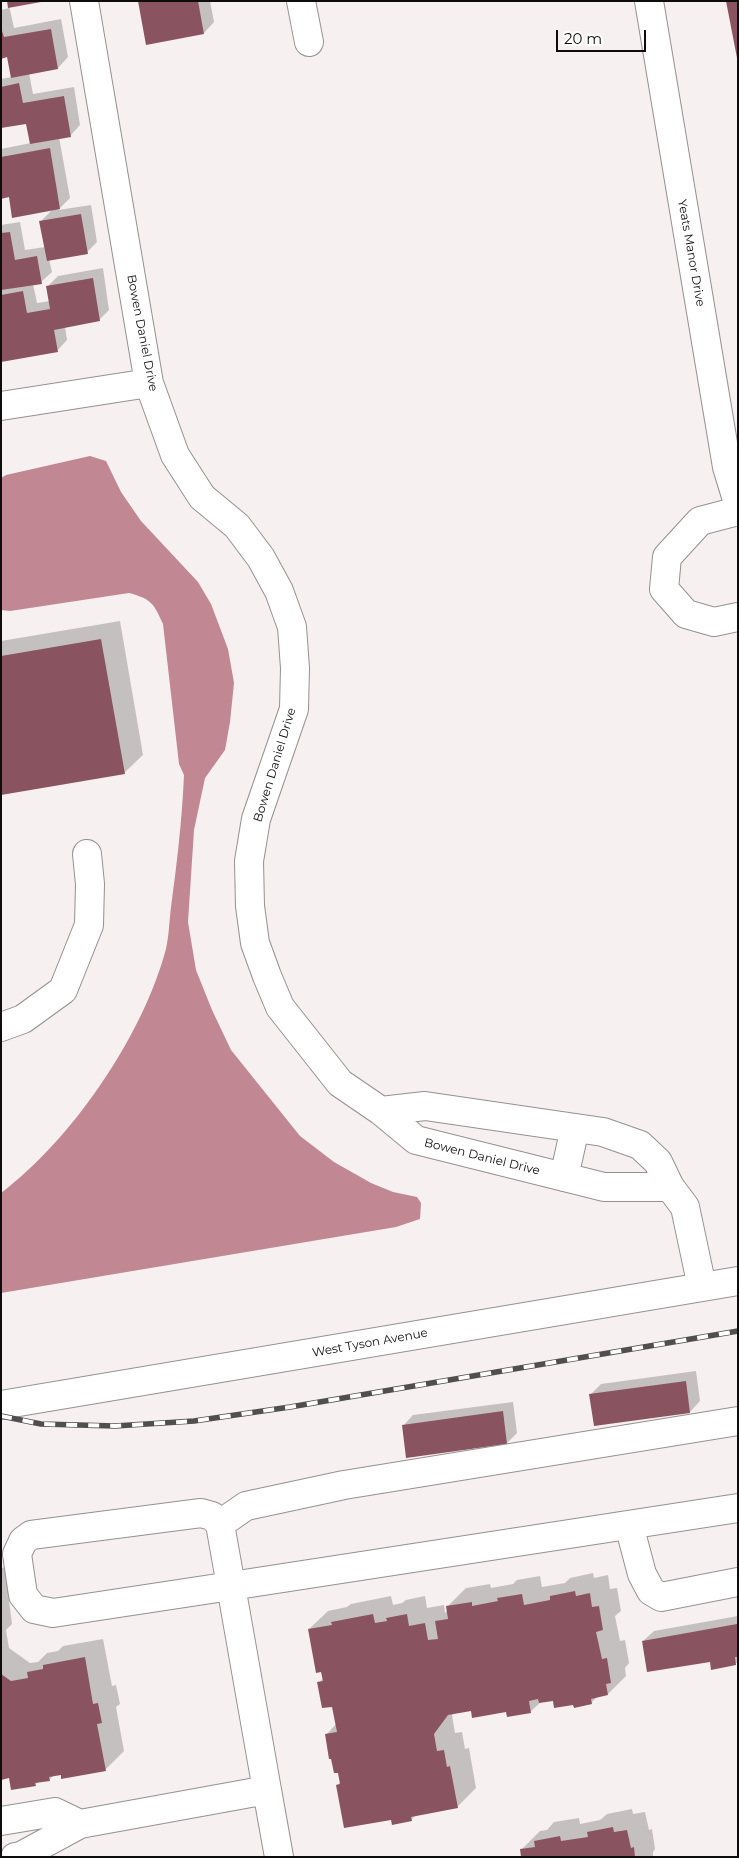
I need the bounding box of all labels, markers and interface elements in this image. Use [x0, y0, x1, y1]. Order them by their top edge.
scale bar [559, 20, 649, 52]
text: 20 m [564, 29, 602, 48]
street label: Yeats Manor Drive [674, 198, 708, 308]
street label: Bowen Daniel Drive [124, 273, 160, 393]
street label: Bowen Daniel Drive [251, 706, 299, 824]
street label: Bowen Daniel Drive [423, 1136, 541, 1178]
street label: West Tyson Avenue [311, 1326, 429, 1360]

